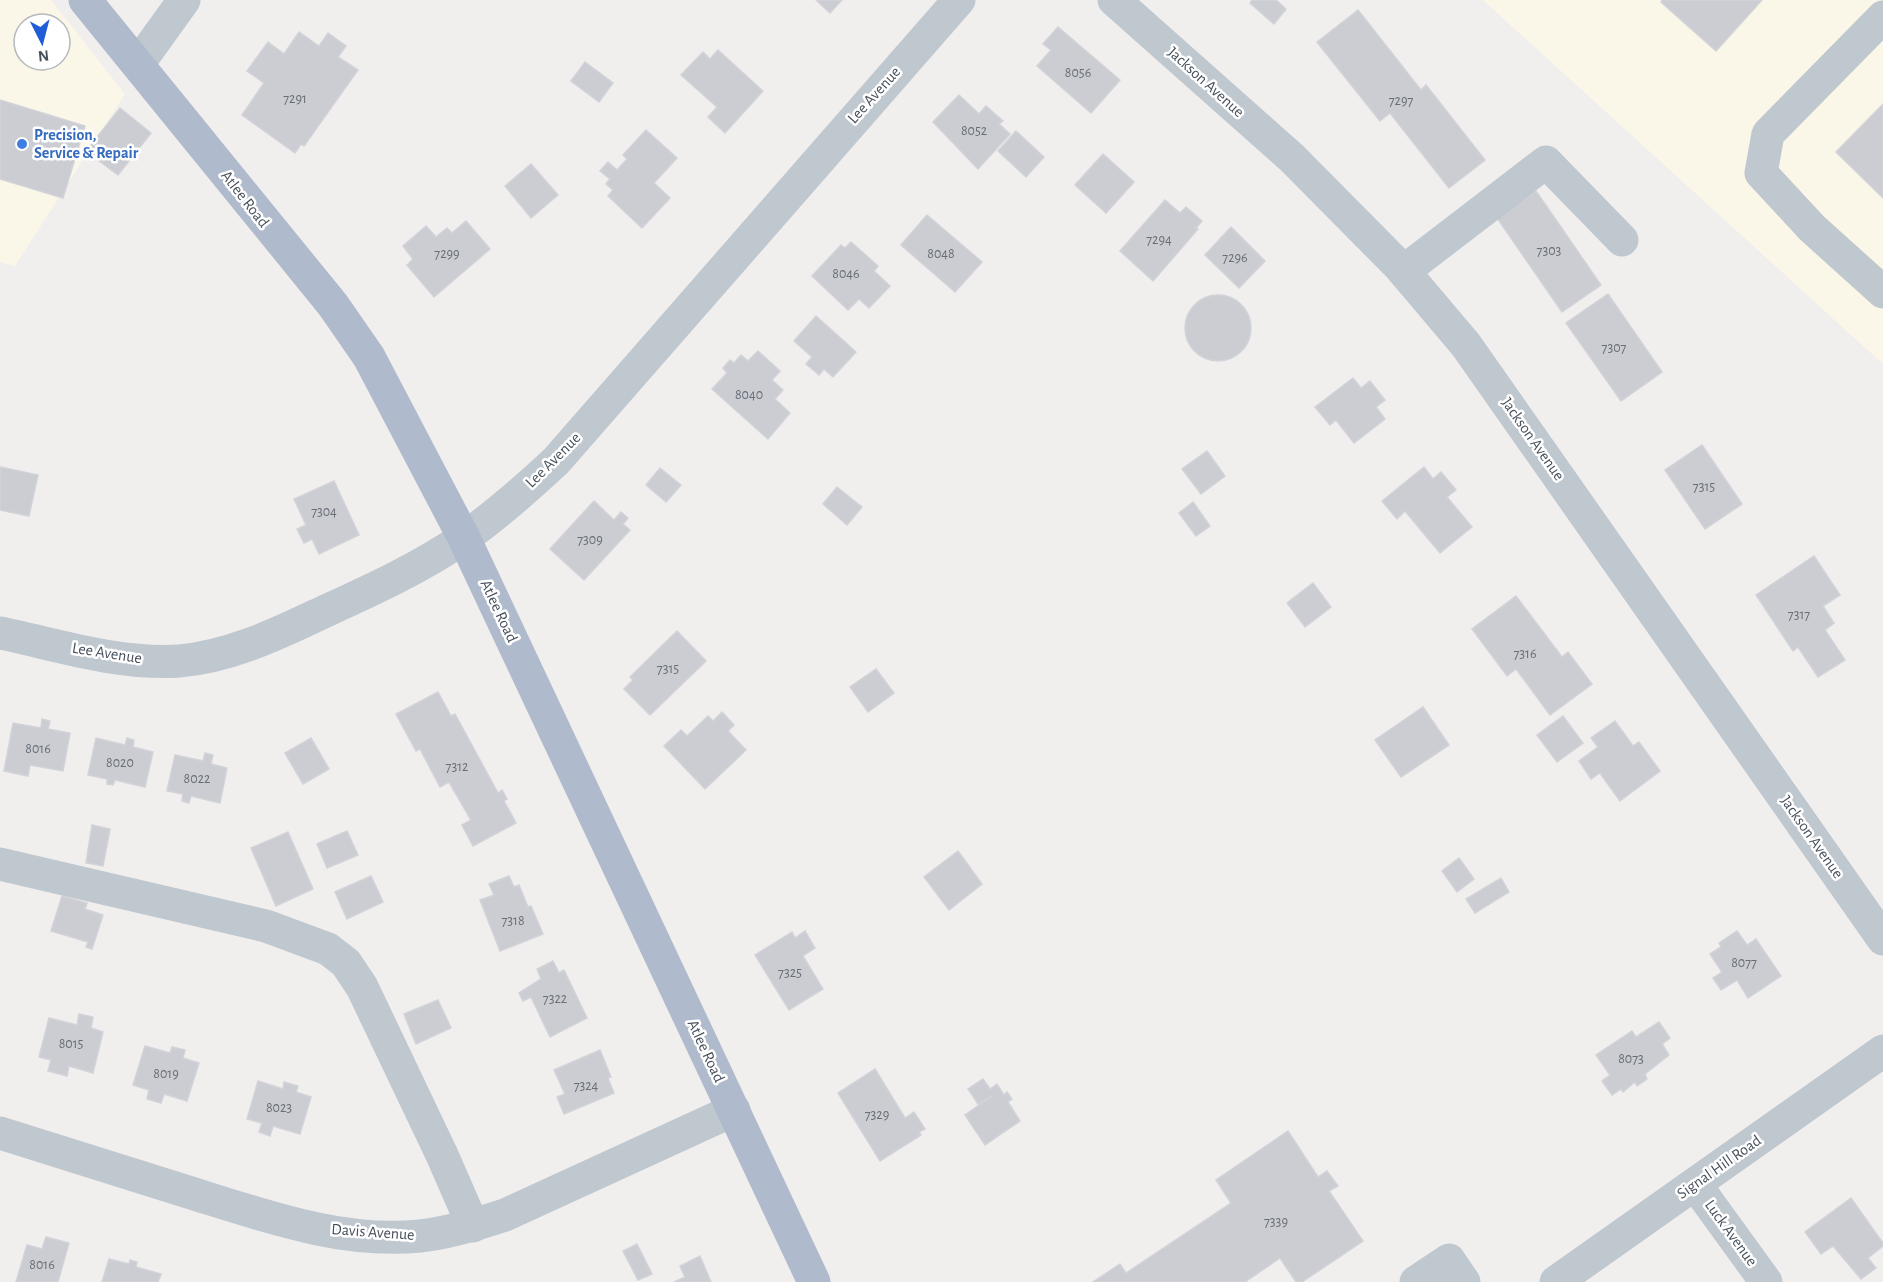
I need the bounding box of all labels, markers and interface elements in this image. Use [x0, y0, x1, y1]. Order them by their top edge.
north arrow [12, 12, 72, 72]
street label: Jackson Avenue [1165, 44, 1247, 120]
text: N [37, 47, 50, 64]
street label: Lee Avenue [844, 63, 904, 127]
house number: 8056 [1065, 66, 1091, 80]
house number: 7291 [283, 92, 307, 106]
house number: 7297 [1389, 94, 1413, 108]
house number: 8052 [961, 124, 987, 138]
place label: Precision, Service & Repair [34, 127, 139, 161]
marker: Precision, Service & Repair [15, 137, 29, 151]
street label: Atlee Road [218, 168, 272, 230]
house number: 7294 [1146, 233, 1172, 247]
house number: 7303 [1537, 244, 1562, 258]
house number: 7299 [434, 247, 460, 261]
house number: 8048 [927, 247, 955, 261]
house number: 7296 [1222, 251, 1248, 265]
house number: 8046 [832, 267, 860, 281]
house number: 7307 [1602, 341, 1627, 355]
house number: 8040 [735, 388, 763, 402]
street label: Jackson Avenue [1499, 395, 1567, 483]
street label: Lee Avenue [522, 429, 584, 491]
house number: 7315 [1693, 480, 1715, 494]
house number: 7304 [311, 505, 337, 519]
house number: 7309 [577, 533, 603, 547]
street label: Atlee Road [478, 577, 520, 645]
house number: 7317 [1788, 608, 1810, 622]
street label: Lee Avenue [71, 640, 143, 666]
house number: 7316 [1513, 647, 1537, 661]
house number: 7315 [657, 662, 679, 676]
house number: 8016 [25, 742, 51, 756]
house number: 8020 [106, 756, 134, 770]
house number: 7312 [446, 760, 468, 774]
house number: 8022 [184, 772, 210, 786]
street label: Jackson Avenue [1778, 793, 1846, 881]
house number: 7318 [501, 914, 525, 928]
house number: 8077 [1731, 956, 1757, 970]
house number: 7325 [778, 966, 802, 980]
house number: 7322 [543, 992, 567, 1006]
street label: Atlee Road [685, 1017, 727, 1085]
house number: 8015 [59, 1037, 83, 1051]
house number: 8073 [1618, 1052, 1644, 1066]
house number: 8019 [153, 1067, 179, 1081]
house number: 7324 [574, 1079, 599, 1093]
house number: 8023 [266, 1101, 292, 1115]
house number: 7329 [865, 1108, 889, 1122]
street label: Signal Hill Road [1674, 1132, 1764, 1202]
street label: Luck Avenue [1702, 1197, 1760, 1269]
house number: 7339 [1264, 1215, 1288, 1229]
street label: Davis Avenue [331, 1221, 415, 1243]
house number: 8016 [29, 1258, 55, 1272]

